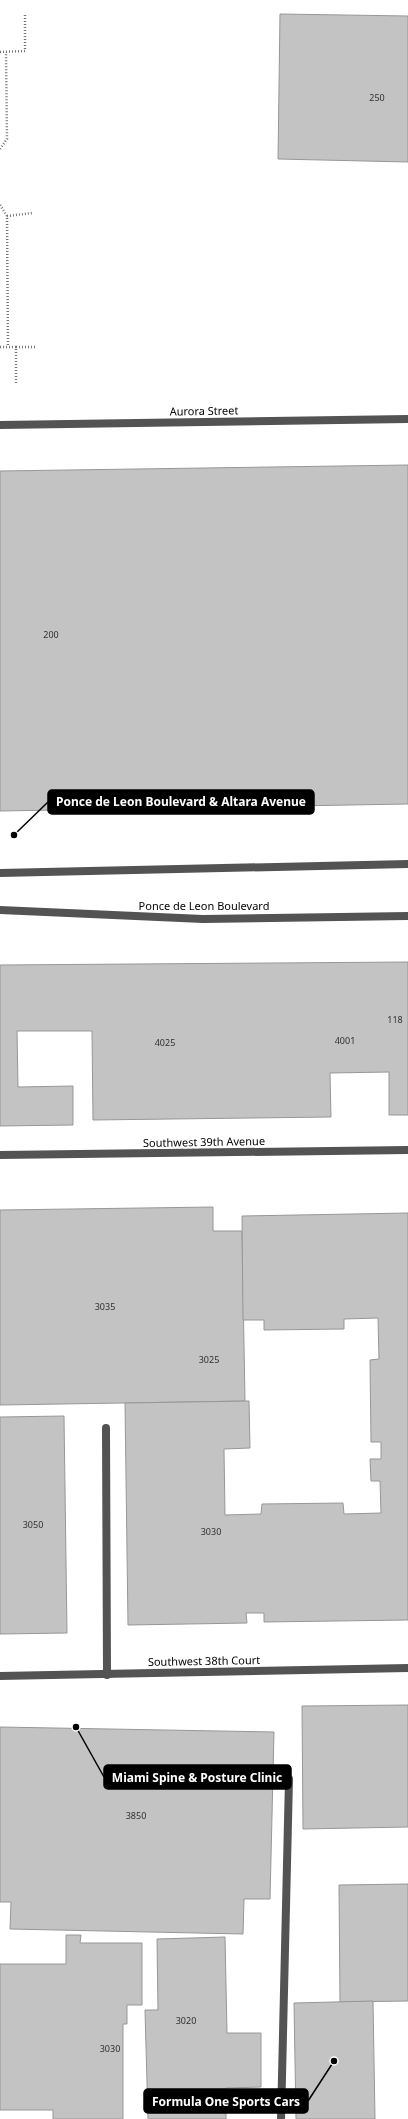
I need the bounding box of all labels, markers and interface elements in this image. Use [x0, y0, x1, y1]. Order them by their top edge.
house number: 250 [369, 91, 385, 104]
street label: Aurora Street [169, 402, 239, 419]
house number: 200 [43, 628, 59, 641]
callout: Ponce de Leon Boulevard & Altara Avenue [48, 790, 314, 814]
text: Ponce de Leon Boulevard & Altara Avenue [56, 793, 306, 810]
street label: Ponce de Leon Boulevard [139, 898, 269, 913]
house number: 118 [387, 1013, 403, 1026]
house number: 4001 [335, 1034, 355, 1047]
house number: 4025 [155, 1036, 175, 1049]
street label: Southwest 39th Avenue [143, 1133, 265, 1150]
house number: 3035 [95, 1300, 115, 1313]
house number: 3025 [199, 1353, 219, 1366]
house number: 3050 [23, 1518, 43, 1531]
house number: 3030 [201, 1525, 221, 1538]
street label: Southwest 38th Court [148, 1652, 260, 1669]
callout: Miami Spine & Posture Clinic [104, 1765, 291, 1789]
text: Miami Spine & Posture Clinic [112, 1769, 282, 1786]
house number: 3850 [126, 1809, 146, 1822]
house number: 3020 [176, 2014, 196, 2027]
house number: 3030 [100, 2042, 120, 2055]
callout: Formula One Sports Cars [144, 2089, 308, 2113]
text: Formula One Sports Cars [152, 2093, 300, 2110]

